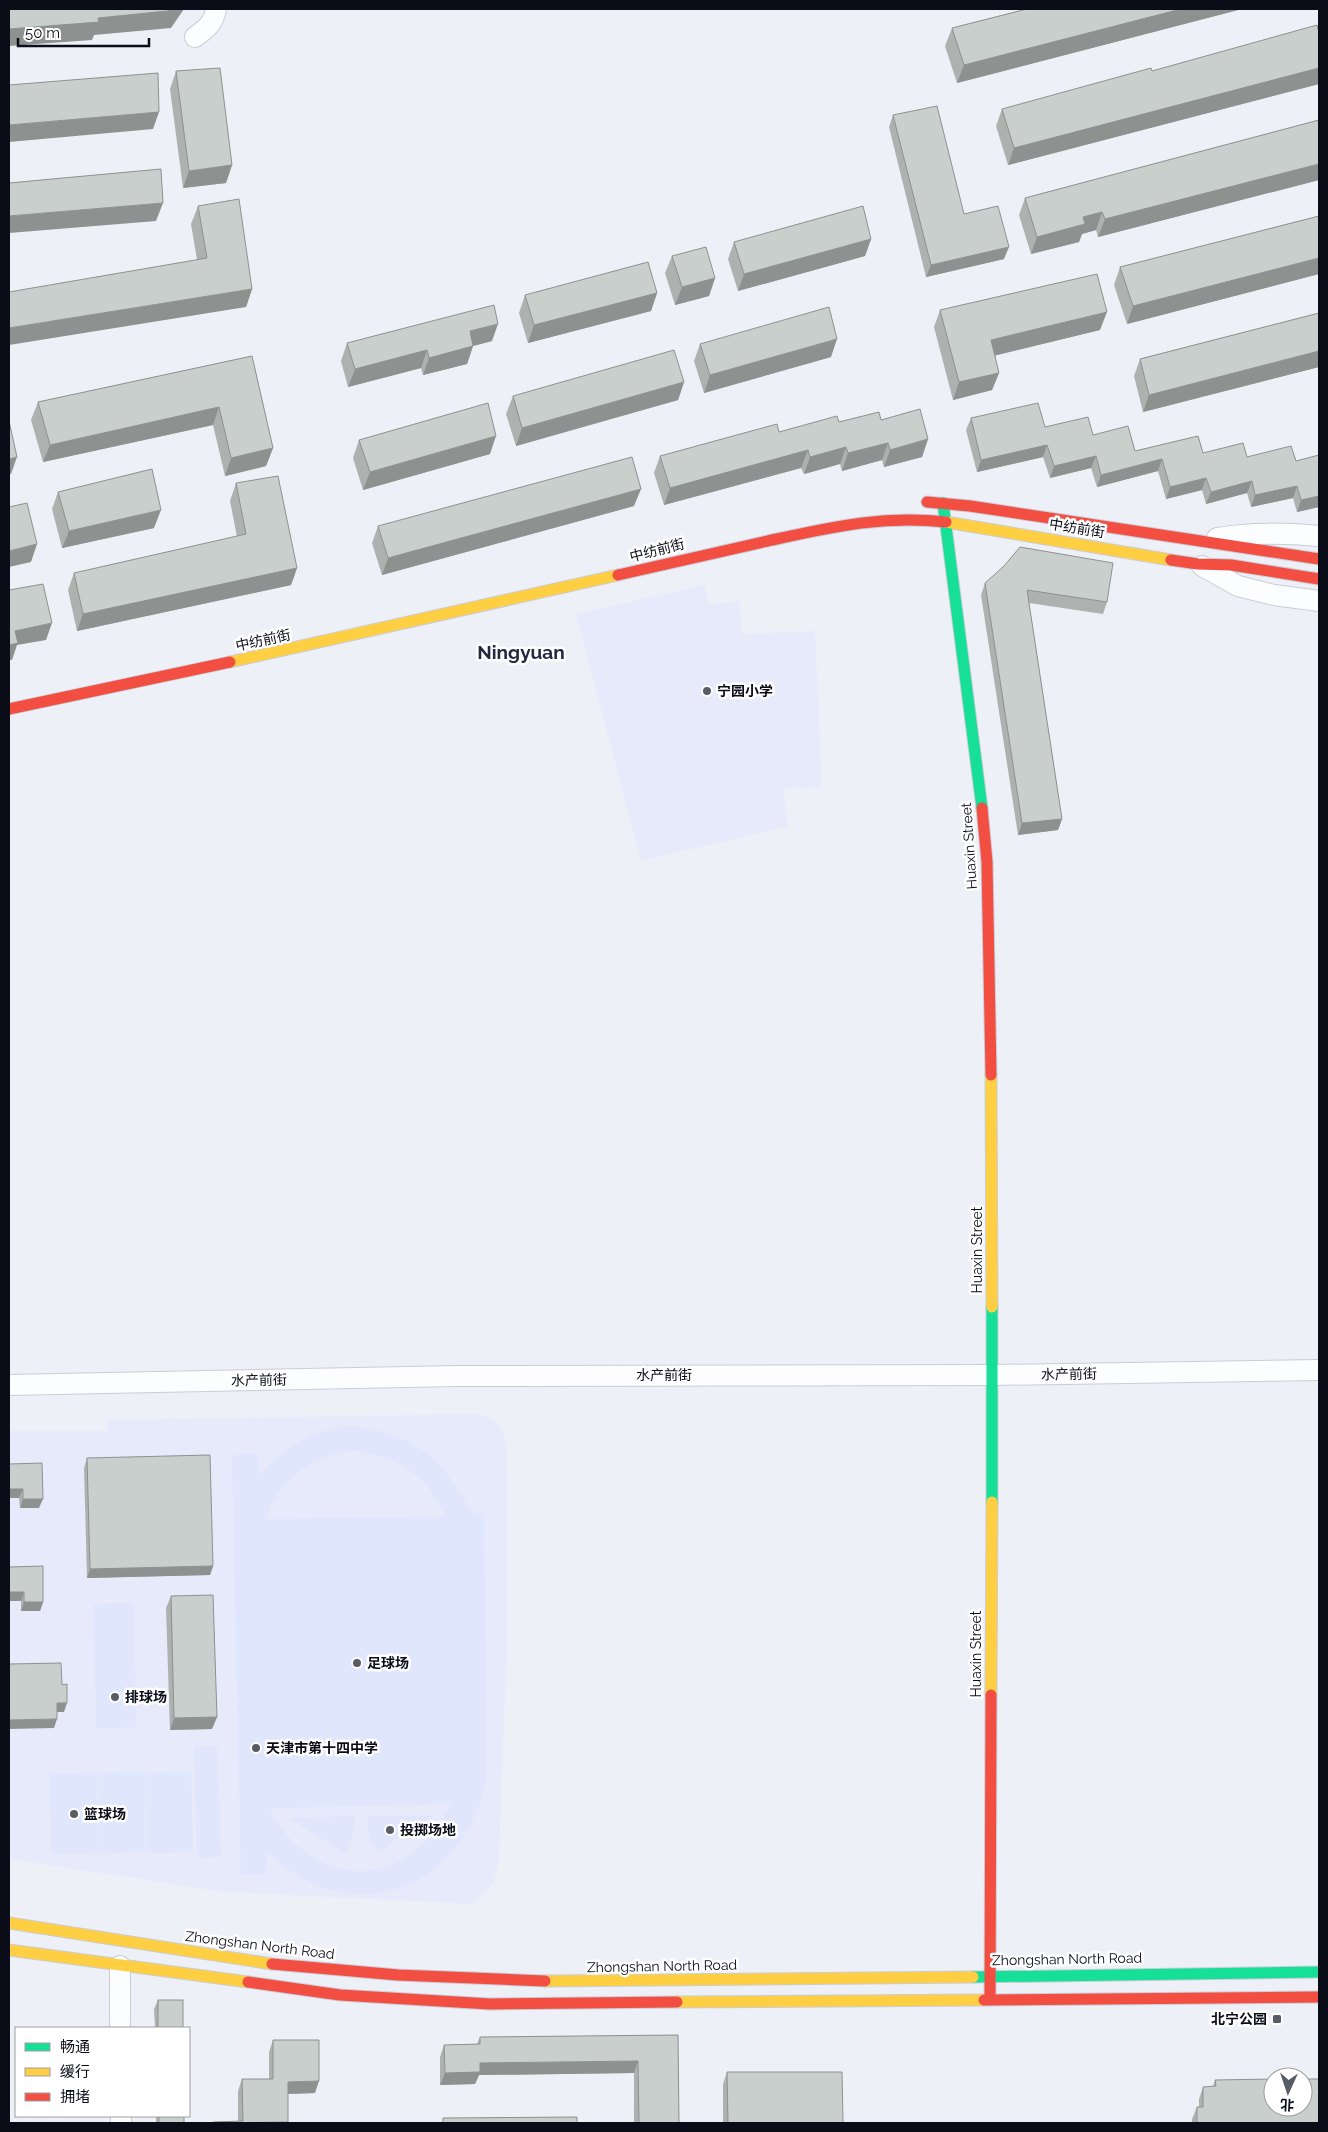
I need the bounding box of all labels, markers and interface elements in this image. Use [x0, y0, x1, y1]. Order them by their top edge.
scale bar [18, 15, 149, 47]
text: 50 m [25, 24, 60, 42]
street label: 中纺前街 [1048, 516, 1106, 540]
street label: 中纺前街 [628, 535, 686, 565]
street label: 中纺前街 [234, 626, 292, 654]
district label: Ningyuan [477, 641, 565, 663]
place label: 宁园小学 [717, 683, 773, 699]
marker: 宁园小学 [701, 685, 713, 697]
street label: Huaxin Street [958, 802, 980, 890]
street label: Huaxin Street [969, 1206, 985, 1293]
street label: 水产前街 [1041, 1366, 1097, 1382]
street label: 水产前街 [636, 1367, 692, 1383]
street label: 水产前街 [231, 1372, 287, 1388]
street label: Huaxin Street [968, 1610, 984, 1697]
place label: 足球场 [367, 1655, 409, 1671]
marker: 足球场 [351, 1657, 363, 1669]
place label: 排球场 [125, 1689, 167, 1705]
marker: 排球场 [109, 1691, 121, 1703]
place label: 天津市第十四中学 [266, 1740, 378, 1756]
marker: 天津市第十四中学 [250, 1742, 262, 1754]
place label: 篮球场 [84, 1806, 126, 1822]
marker: 篮球场 [68, 1808, 80, 1820]
place label: 投掷场地 [400, 1822, 456, 1838]
marker: 投掷场地 [384, 1824, 396, 1836]
street label: Zhongshan North Road [184, 1928, 336, 1962]
street label: Zhongshan North Road [992, 1950, 1142, 1968]
street label: Zhongshan North Road [587, 1957, 737, 1975]
place label: 北宁公园 [1211, 2011, 1267, 2027]
marker: 北宁公园 [1271, 2013, 1283, 2025]
legend [15, 2027, 190, 2117]
text: 畅通 [60, 2038, 90, 2056]
text: 缓行 [60, 2063, 90, 2081]
north arrow [1263, 2067, 1313, 2117]
text: 拥堵 [60, 2088, 90, 2106]
text: 北 [1280, 2097, 1295, 2113]

